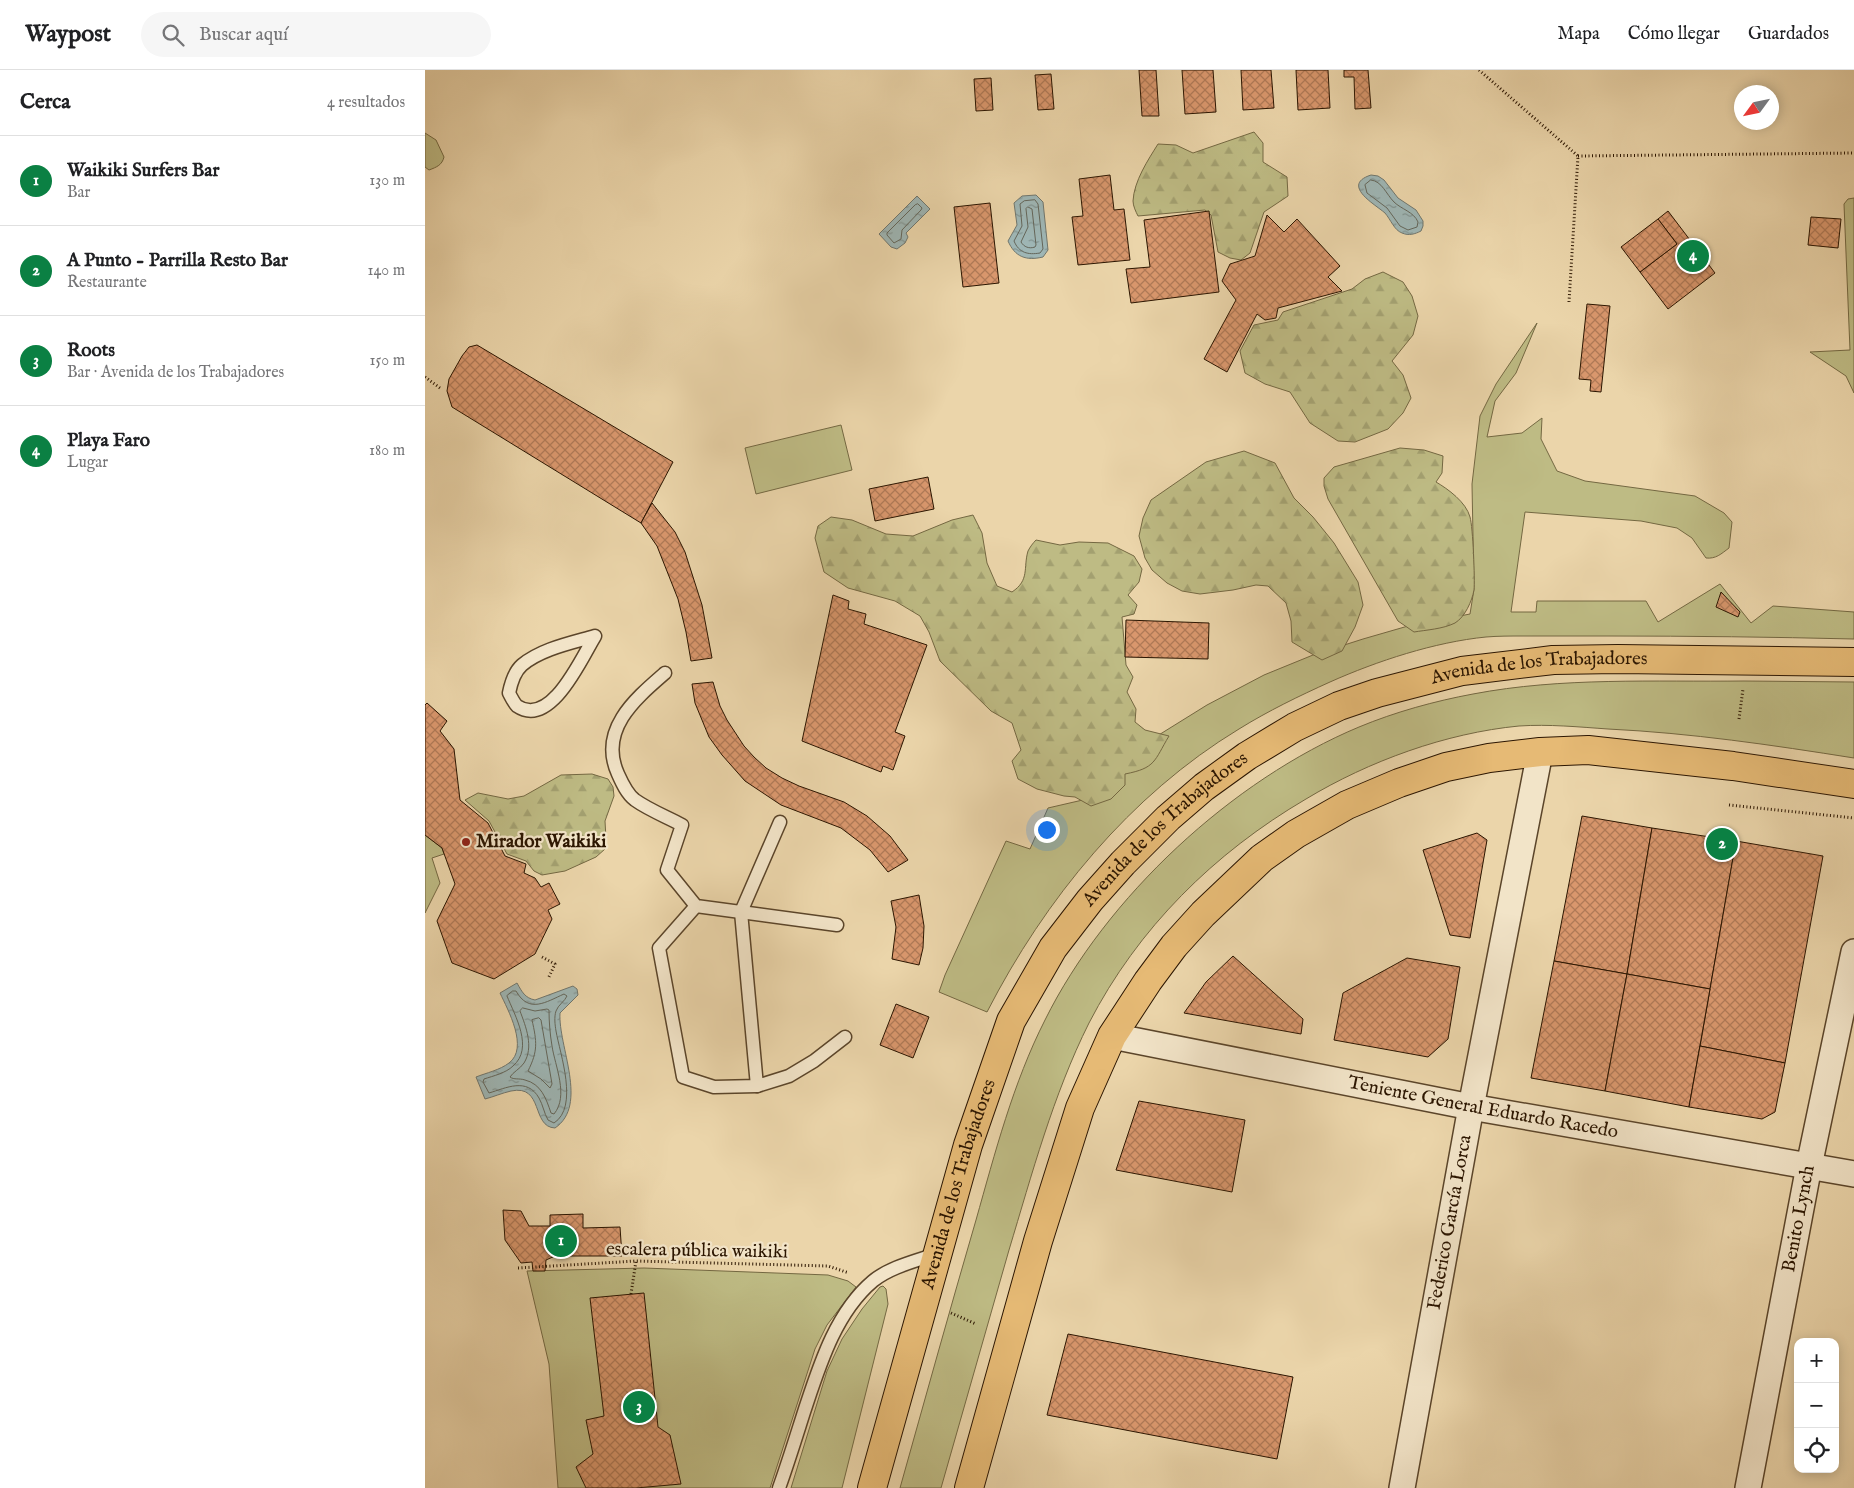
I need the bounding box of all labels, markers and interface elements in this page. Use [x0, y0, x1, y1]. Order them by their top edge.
search box [141, 12, 491, 57]
text: Waypost [25, 19, 111, 50]
icon: search [159, 21, 187, 49]
text: Buscar aquí [199, 23, 288, 47]
text: Mapa [1557, 23, 1600, 46]
text: Cómo llegar [1628, 23, 1720, 46]
text: Guardados [1748, 23, 1829, 46]
north arrow [1734, 85, 1779, 130]
text: Cerca [20, 89, 70, 116]
text: 4 resultados [327, 93, 405, 113]
text: Waikiki Surfers Bar [67, 159, 220, 183]
text: 1 [33, 171, 39, 191]
text: 130 m [369, 171, 405, 191]
text: Bar [67, 183, 90, 203]
pin: 4 [1677, 237, 1709, 275]
text: A Punto - Parrilla Resto Bar [67, 249, 288, 273]
text: 2 [32, 261, 40, 281]
text: 140 m [367, 261, 405, 281]
text: Restaurante [67, 273, 147, 293]
text: Roots [67, 339, 115, 363]
text: 3 [33, 351, 39, 371]
text: 150 m [370, 351, 405, 371]
text: Bar · Avenida de los Trabajadores [67, 363, 284, 383]
text: Playa Faro [67, 429, 150, 453]
text: 4 [32, 441, 40, 461]
text: 180 m [369, 441, 405, 461]
text: Lugar [67, 453, 108, 473]
street label: Avenida de los Trabajadores [1427, 647, 1648, 691]
street label: Avenida de los Trabajadores [1077, 747, 1253, 913]
your location [1034, 817, 1060, 843]
pin: 2 [1706, 825, 1738, 863]
place label: Mirador Waikiki [476, 830, 606, 854]
marker: Mirador Waikiki [460, 836, 472, 848]
street label: Teniente General Eduardo Racedo [1346, 1071, 1620, 1145]
street label: Avenida de los Trabajadores [916, 1076, 1002, 1293]
street label: Federico García Lorca [1423, 1132, 1478, 1312]
street label: Benito Lynch [1777, 1163, 1821, 1274]
pin: 1 [545, 1222, 577, 1260]
street label: escalera pública waikiki [606, 1237, 788, 1265]
map controls [1794, 1338, 1839, 1473]
button: + [1794, 1338, 1839, 1383]
button: − [1794, 1383, 1839, 1428]
pin: 3 [623, 1388, 655, 1426]
button: locate [1794, 1428, 1839, 1473]

